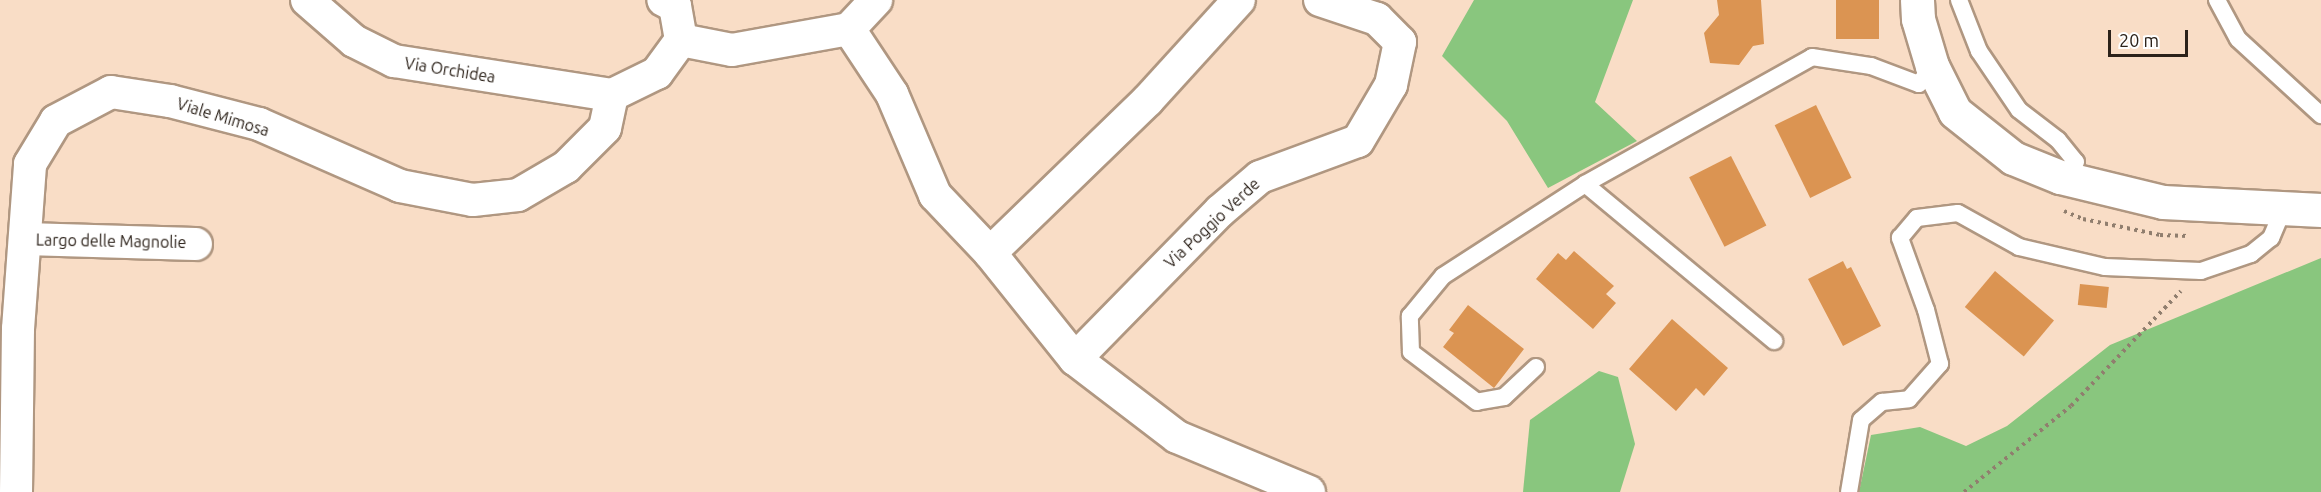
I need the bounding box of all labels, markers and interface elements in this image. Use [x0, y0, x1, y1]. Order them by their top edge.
scale bar [2111, 18, 2190, 56]
text: 20 m [2119, 30, 2159, 50]
street label: Via Orchidea [403, 53, 497, 87]
street label: Viale Mimosa [174, 94, 272, 140]
street label: Via Poggio Verde [1160, 174, 1264, 272]
street label: Largo delle Magnolie [36, 230, 186, 252]

